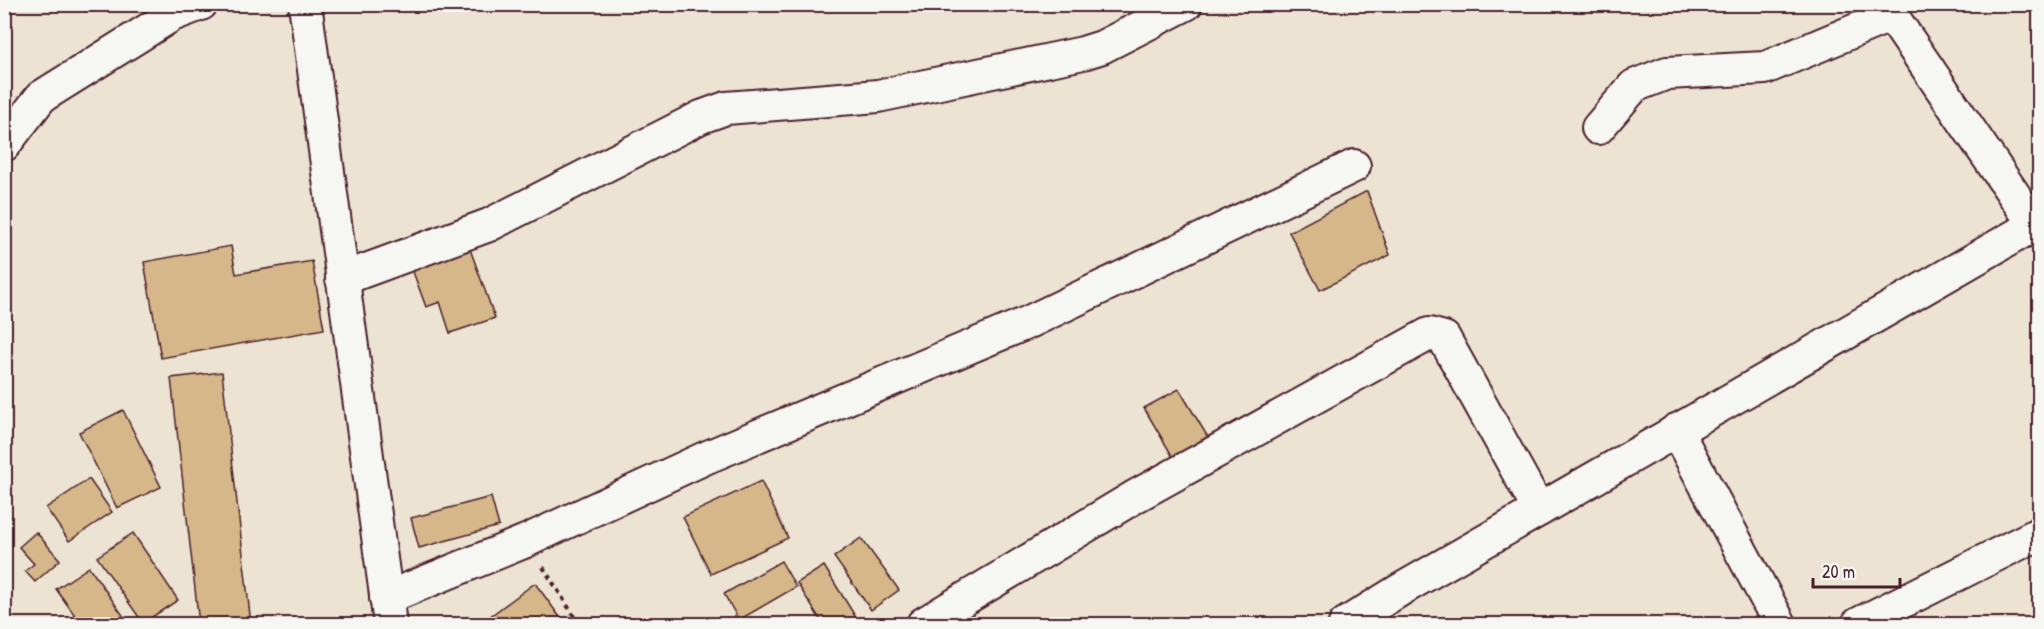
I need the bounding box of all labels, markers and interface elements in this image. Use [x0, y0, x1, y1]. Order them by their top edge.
scale bar [1813, 551, 1900, 589]
text: 20 m [1822, 559, 1855, 584]

